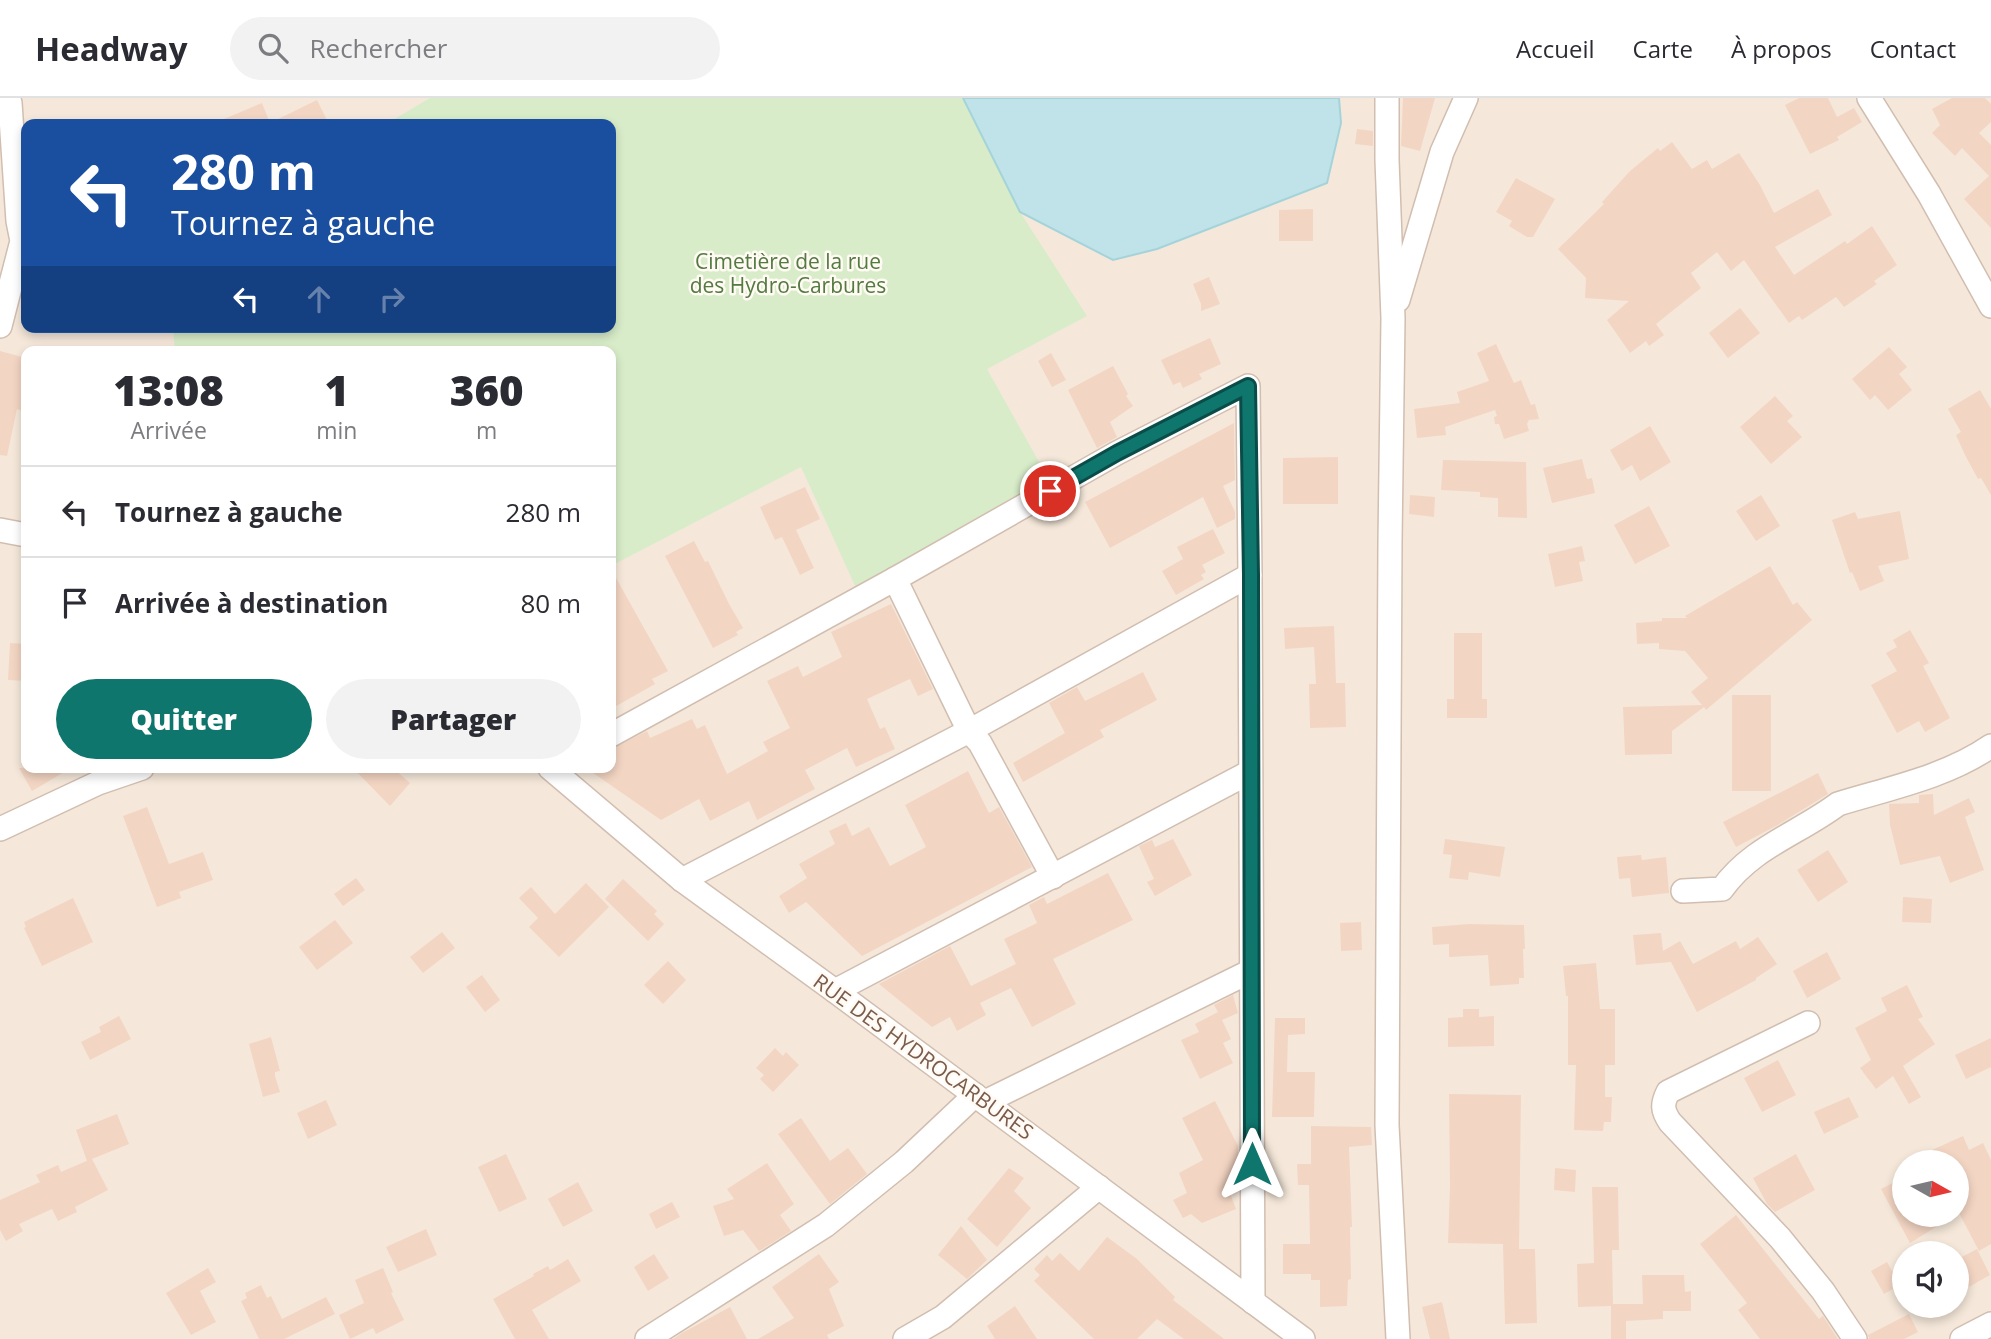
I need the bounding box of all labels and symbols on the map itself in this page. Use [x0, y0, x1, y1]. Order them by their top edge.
park label: Cimetière de la rue des Hydro-Carbures [690, 247, 886, 299]
pin [1020, 461, 1080, 521]
street label: RUE DES HYDROCARBURES [808, 967, 1039, 1146]
position arrow [1215, 1127, 1289, 1201]
north arrow [1892, 1150, 1969, 1227]

